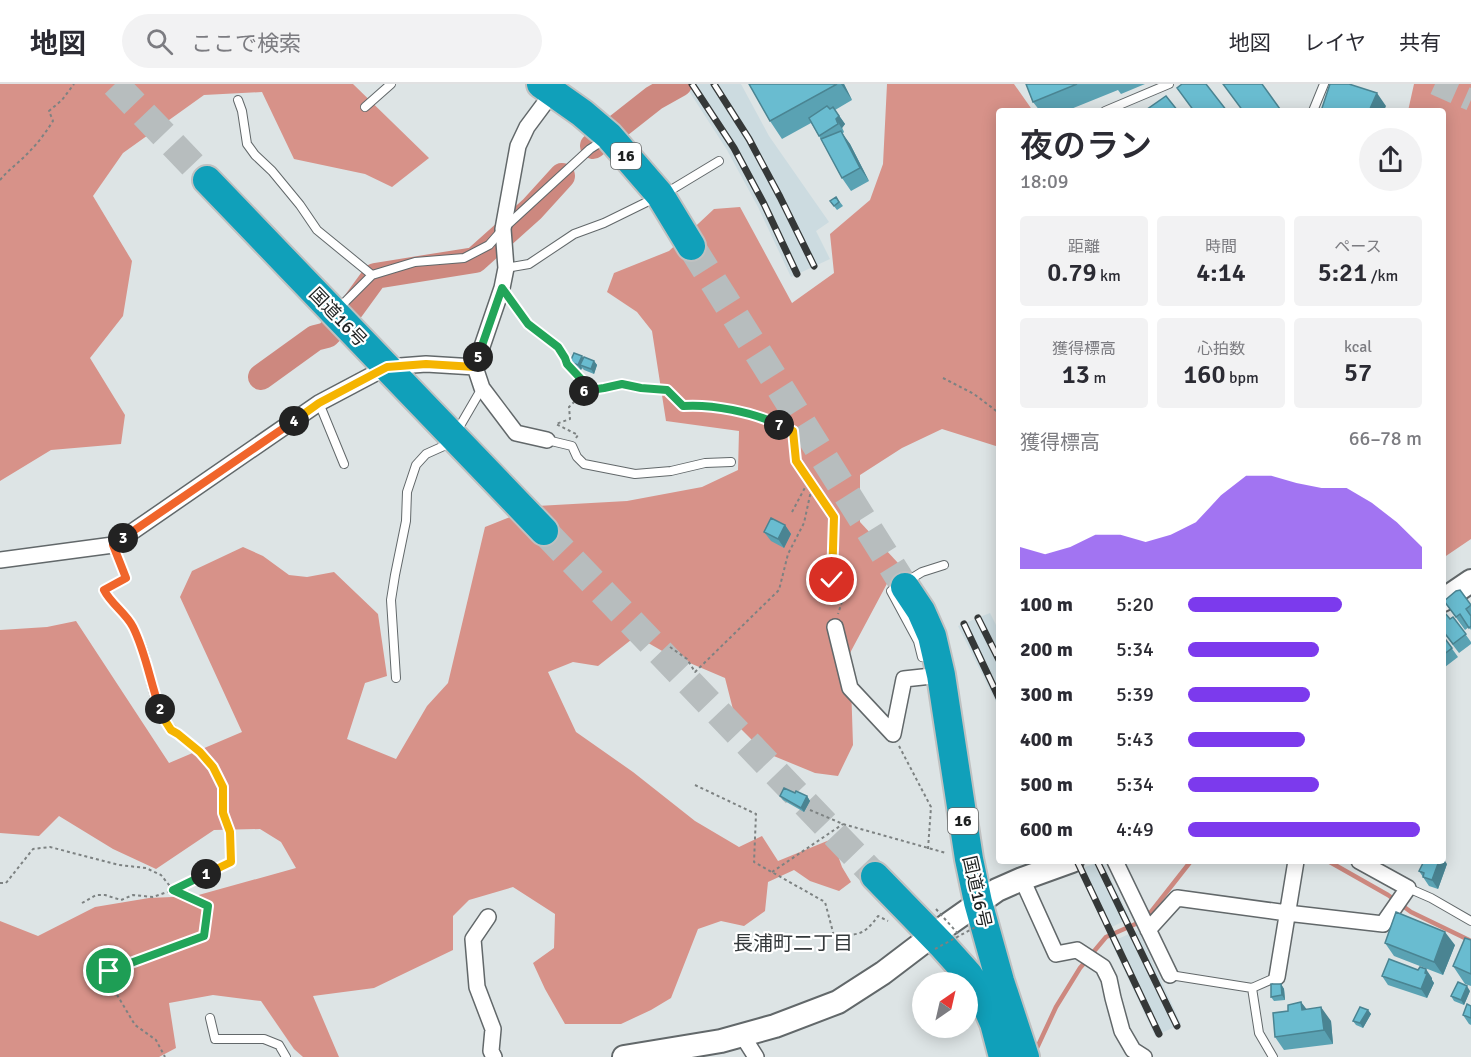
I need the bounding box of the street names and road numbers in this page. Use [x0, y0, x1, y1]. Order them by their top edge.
road number: 16 [611, 143, 641, 169]
street label: 国道16号 [305, 283, 371, 351]
road number: 16 [948, 808, 978, 834]
street label: 国道16号 [958, 854, 996, 930]

